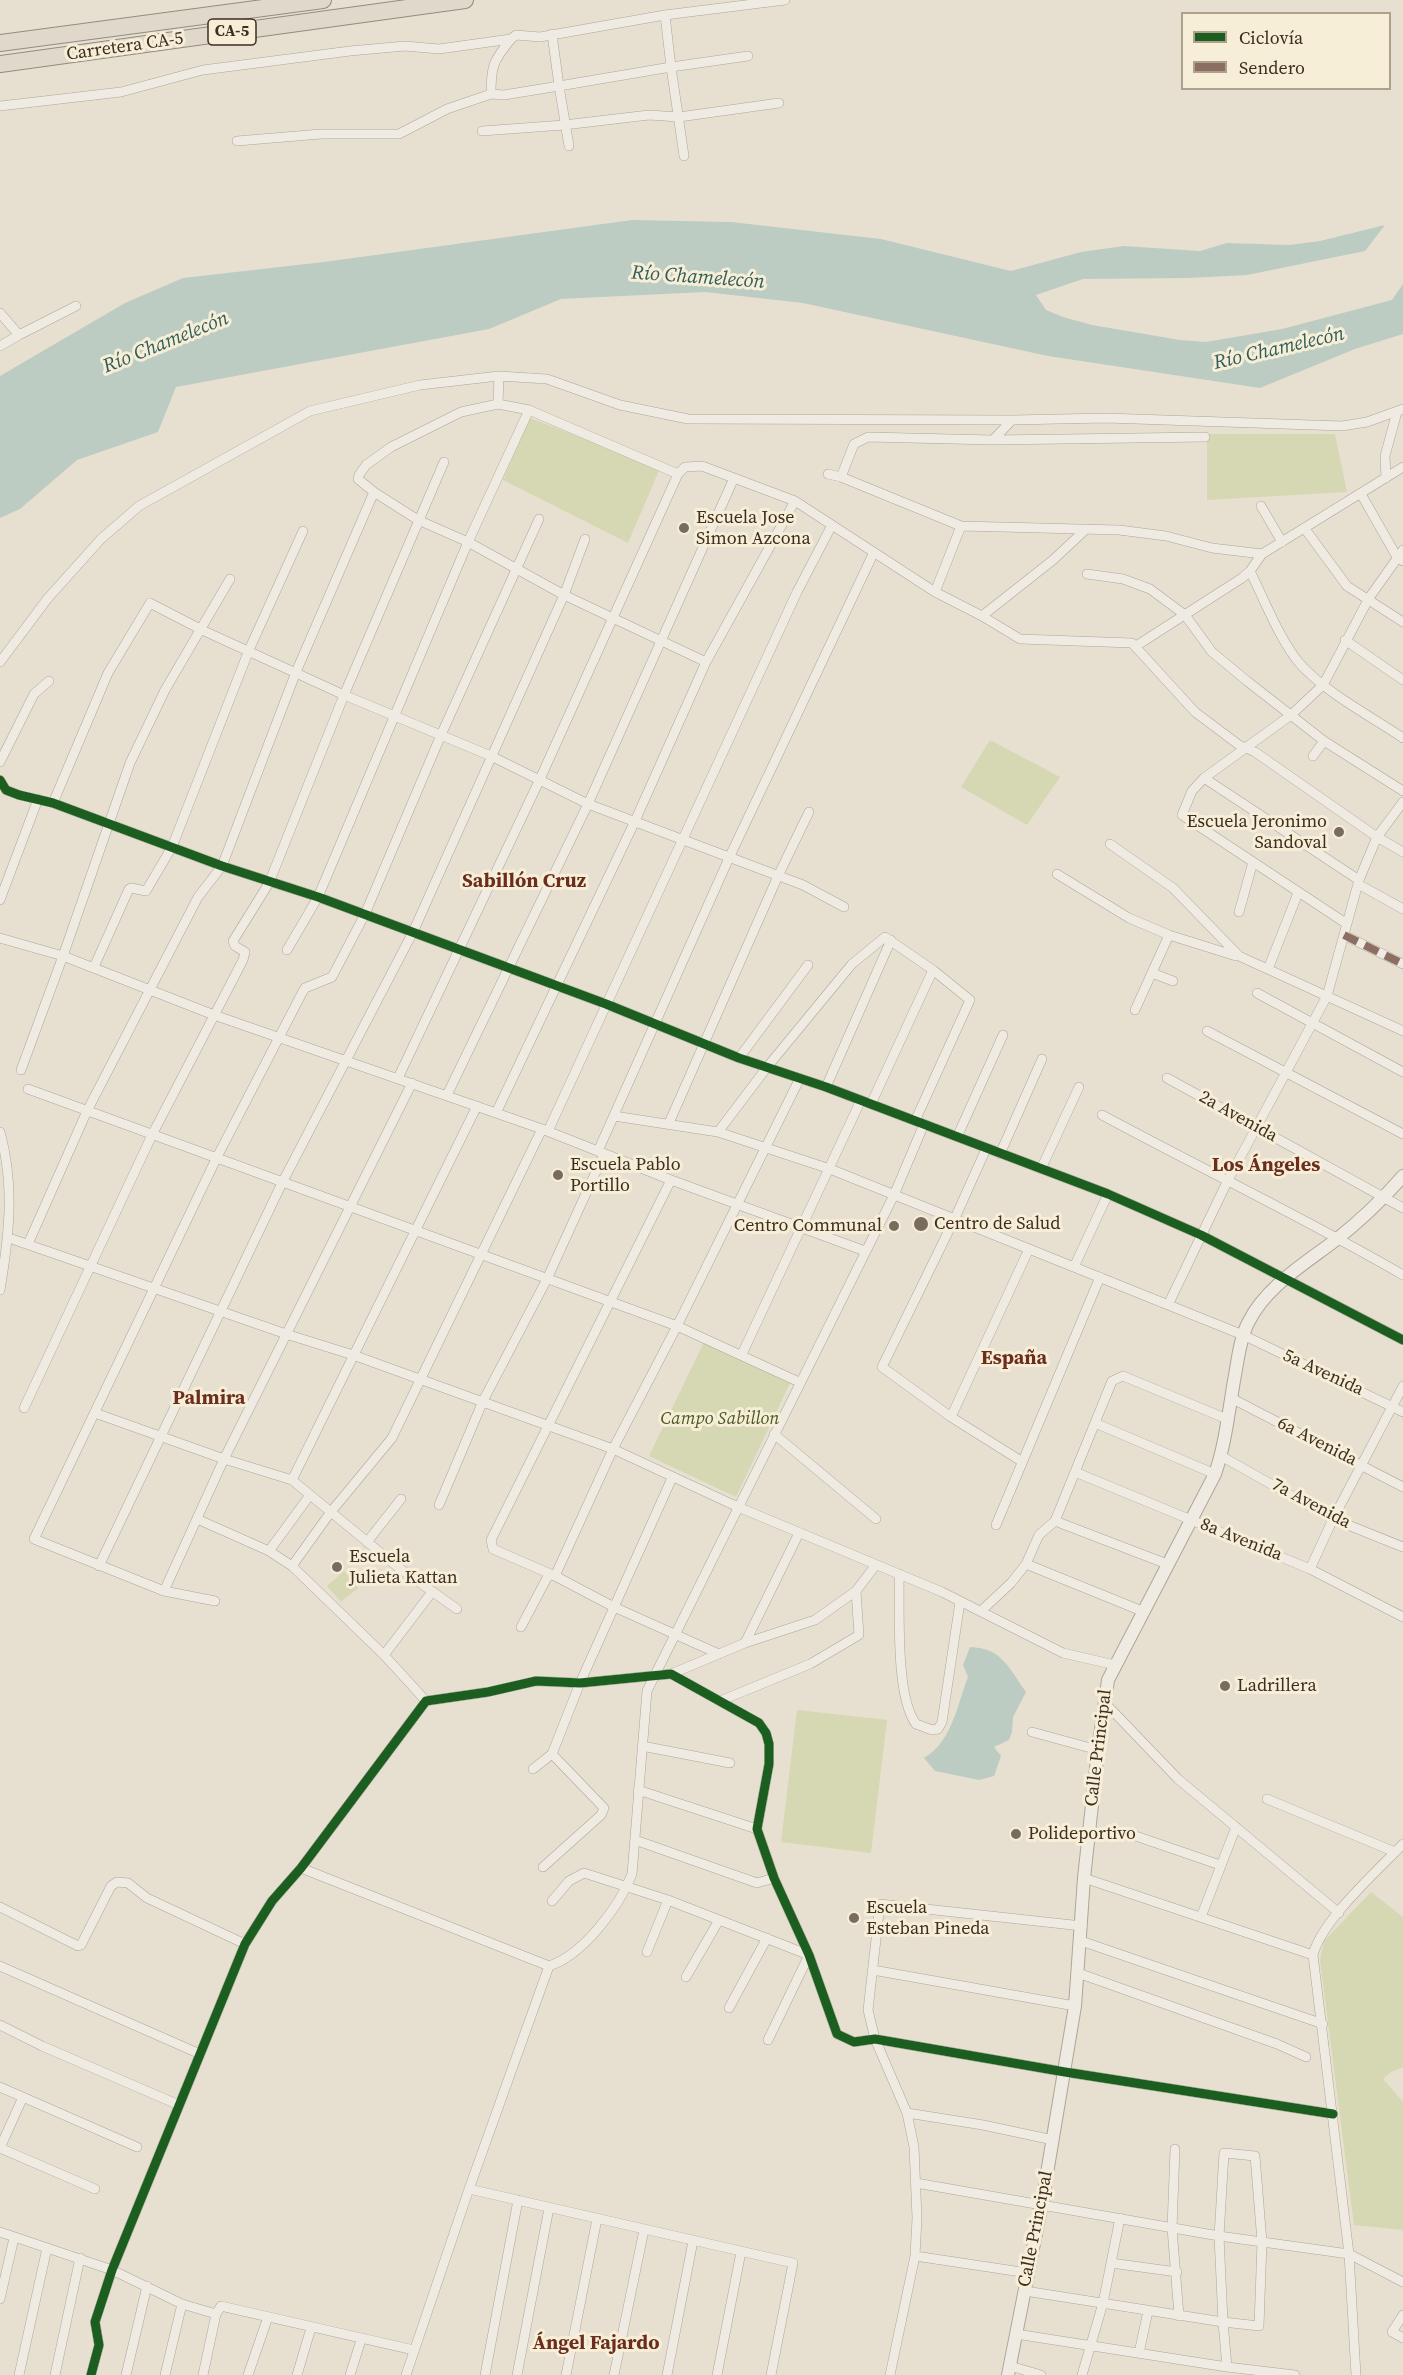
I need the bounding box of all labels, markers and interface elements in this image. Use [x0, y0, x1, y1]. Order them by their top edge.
legend [1181, 12, 1391, 90]
road number: CA-5 [208, 19, 256, 45]
text: Ciclovía [1239, 25, 1303, 50]
street label: Carretera CA-5 [65, 28, 185, 66]
text: Sendero [1239, 55, 1305, 80]
water label: Río Chamelecón [631, 261, 765, 295]
water label: Río Chamelecón [100, 307, 232, 379]
water label: Río Chamelecón [1211, 322, 1347, 376]
place label: Escuela Jose Simon Azcona [696, 507, 811, 550]
marker: Escuela Jose Simon Azcona [677, 521, 691, 535]
place label: Escuela Jeronimo Sandoval [1186, 811, 1327, 854]
marker: Escuela Jeronimo Sandoval [1332, 825, 1346, 839]
district label: Sabillón Cruz [462, 870, 586, 894]
street label: 2a Avenida [1195, 1087, 1281, 1147]
place label: Escuela Pablo Portillo [570, 1154, 681, 1196]
district label: Los Ángeles [1212, 1154, 1320, 1178]
marker: Escuela Pablo Portillo [551, 1168, 565, 1182]
place label: Centro de Salud [934, 1213, 1060, 1235]
place label: Centro Communal [734, 1215, 882, 1237]
marker: Centro de Salud [912, 1215, 930, 1233]
marker: Centro Communal [887, 1219, 901, 1233]
street label: 5a Avenida [1279, 1345, 1367, 1401]
district label: España [981, 1347, 1047, 1371]
district label: Palmira [173, 1387, 245, 1411]
park label: Campo Sabillon [661, 1408, 779, 1430]
street label: 6a Avenida [1274, 1413, 1360, 1471]
street label: 7a Avenida [1268, 1474, 1354, 1534]
street label: 8a Avenida [1197, 1514, 1285, 1566]
place label: Escuela Julieta Kattan [349, 1546, 458, 1588]
marker: Escuela Julieta Kattan [330, 1560, 344, 1574]
place label: Ladrillera [1237, 1675, 1317, 1697]
marker: Ladrillera [1218, 1679, 1232, 1693]
street label: Calle Principal [1081, 1688, 1117, 1808]
place label: Polideportivo [1028, 1823, 1136, 1845]
marker: Polideportivo [1009, 1827, 1023, 1841]
place label: Escuela Esteban Pineda [866, 1897, 989, 1940]
marker: Escuela Esteban Pineda [847, 1911, 861, 1925]
street label: Calle Principal [1014, 2169, 1058, 2289]
district label: Ángel Fajardo [532, 2332, 660, 2356]

